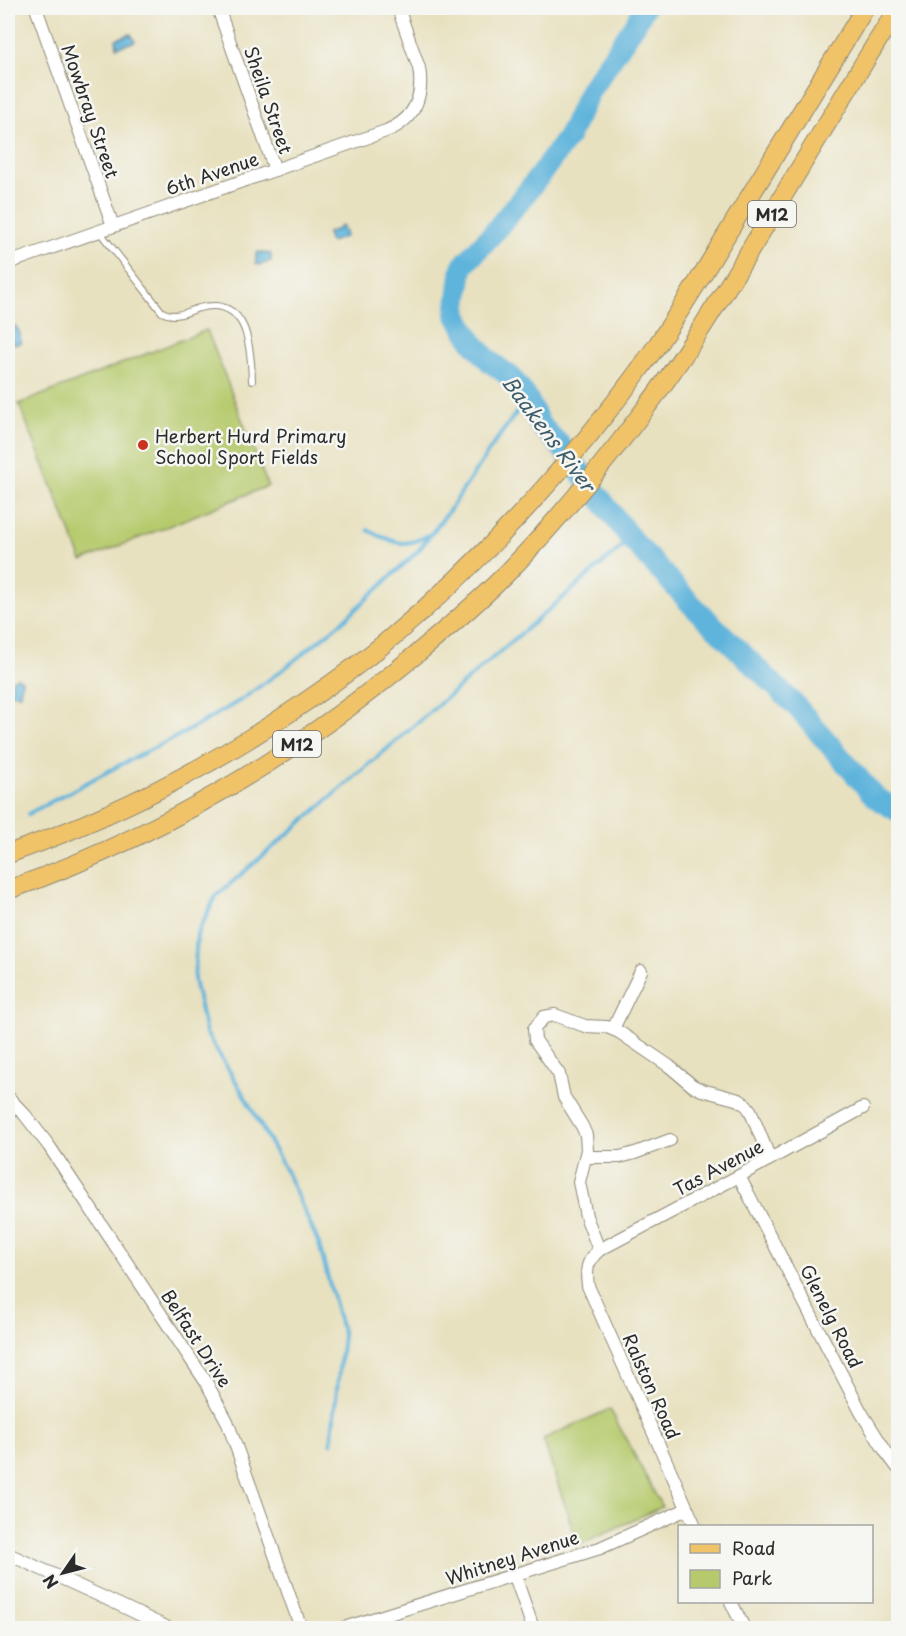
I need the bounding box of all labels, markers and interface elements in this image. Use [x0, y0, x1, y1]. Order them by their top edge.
street label: Mowbray Street [55, 40, 127, 182]
street label: Sheila Street [238, 43, 300, 157]
street label: 6th Avenue [162, 144, 262, 201]
road number: M12 [748, 201, 796, 227]
water label: Baakens River [495, 368, 605, 500]
place label: Herbert Hurd Primary School Sport Fields [155, 422, 347, 470]
marker: Herbert Hurd Primary School Sport Fields [136, 438, 150, 452]
road number: M12 [273, 731, 321, 757]
street label: Tas Avenue [668, 1132, 768, 1202]
street label: Glenelg Road [794, 1259, 870, 1373]
street label: Belfast Drive [155, 1284, 239, 1392]
street label: Ralston Road [617, 1329, 687, 1443]
street label: Whitney Avenue [442, 1523, 582, 1591]
legend [678, 1525, 873, 1603]
text: Road [732, 1534, 776, 1561]
north arrow [33, 1543, 93, 1603]
text: Park [732, 1564, 772, 1591]
text: N [36, 1570, 63, 1594]

